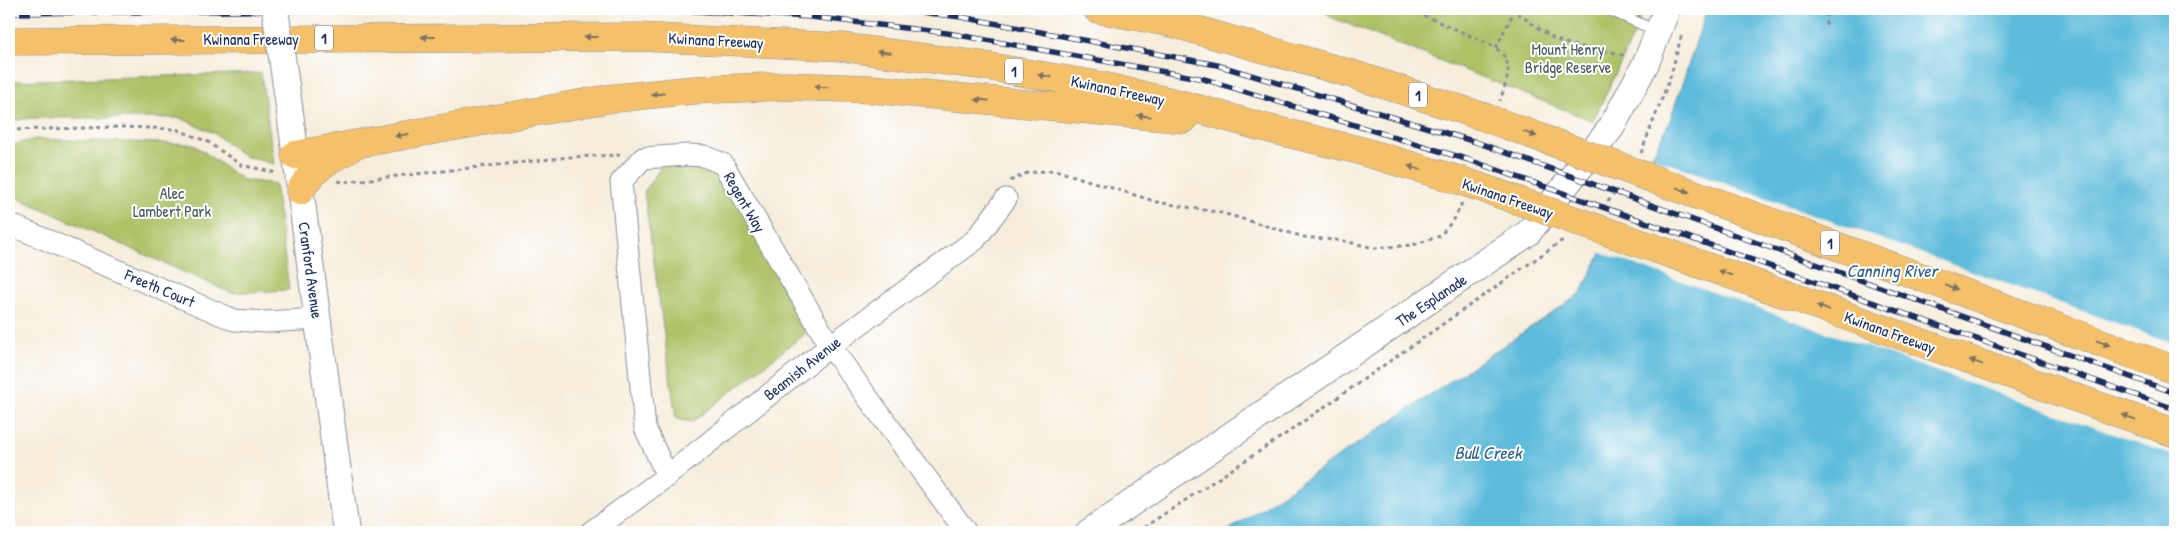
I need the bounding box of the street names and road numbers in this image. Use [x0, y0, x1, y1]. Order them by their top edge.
road number: 1 [315, 26, 333, 50]
street label: Kwinana Freeway [668, 27, 764, 53]
street label: Kwinana Freeway [203, 28, 299, 50]
road number: 1 [1005, 58, 1023, 84]
street label: Kwinana Freeway [1069, 69, 1167, 111]
road number: 1 [1409, 82, 1427, 108]
street label: Regent Way [719, 168, 771, 236]
street label: Kwinana Freeway [1459, 172, 1557, 224]
street label: Cranford Avenue [293, 220, 329, 320]
road number: 1 [1821, 230, 1839, 256]
street label: Freeth Court [121, 263, 199, 313]
street label: The Esplanade [1391, 268, 1471, 332]
street label: Kwinana Freeway [1841, 305, 1939, 359]
street label: Beamish Avenue [759, 331, 846, 405]

